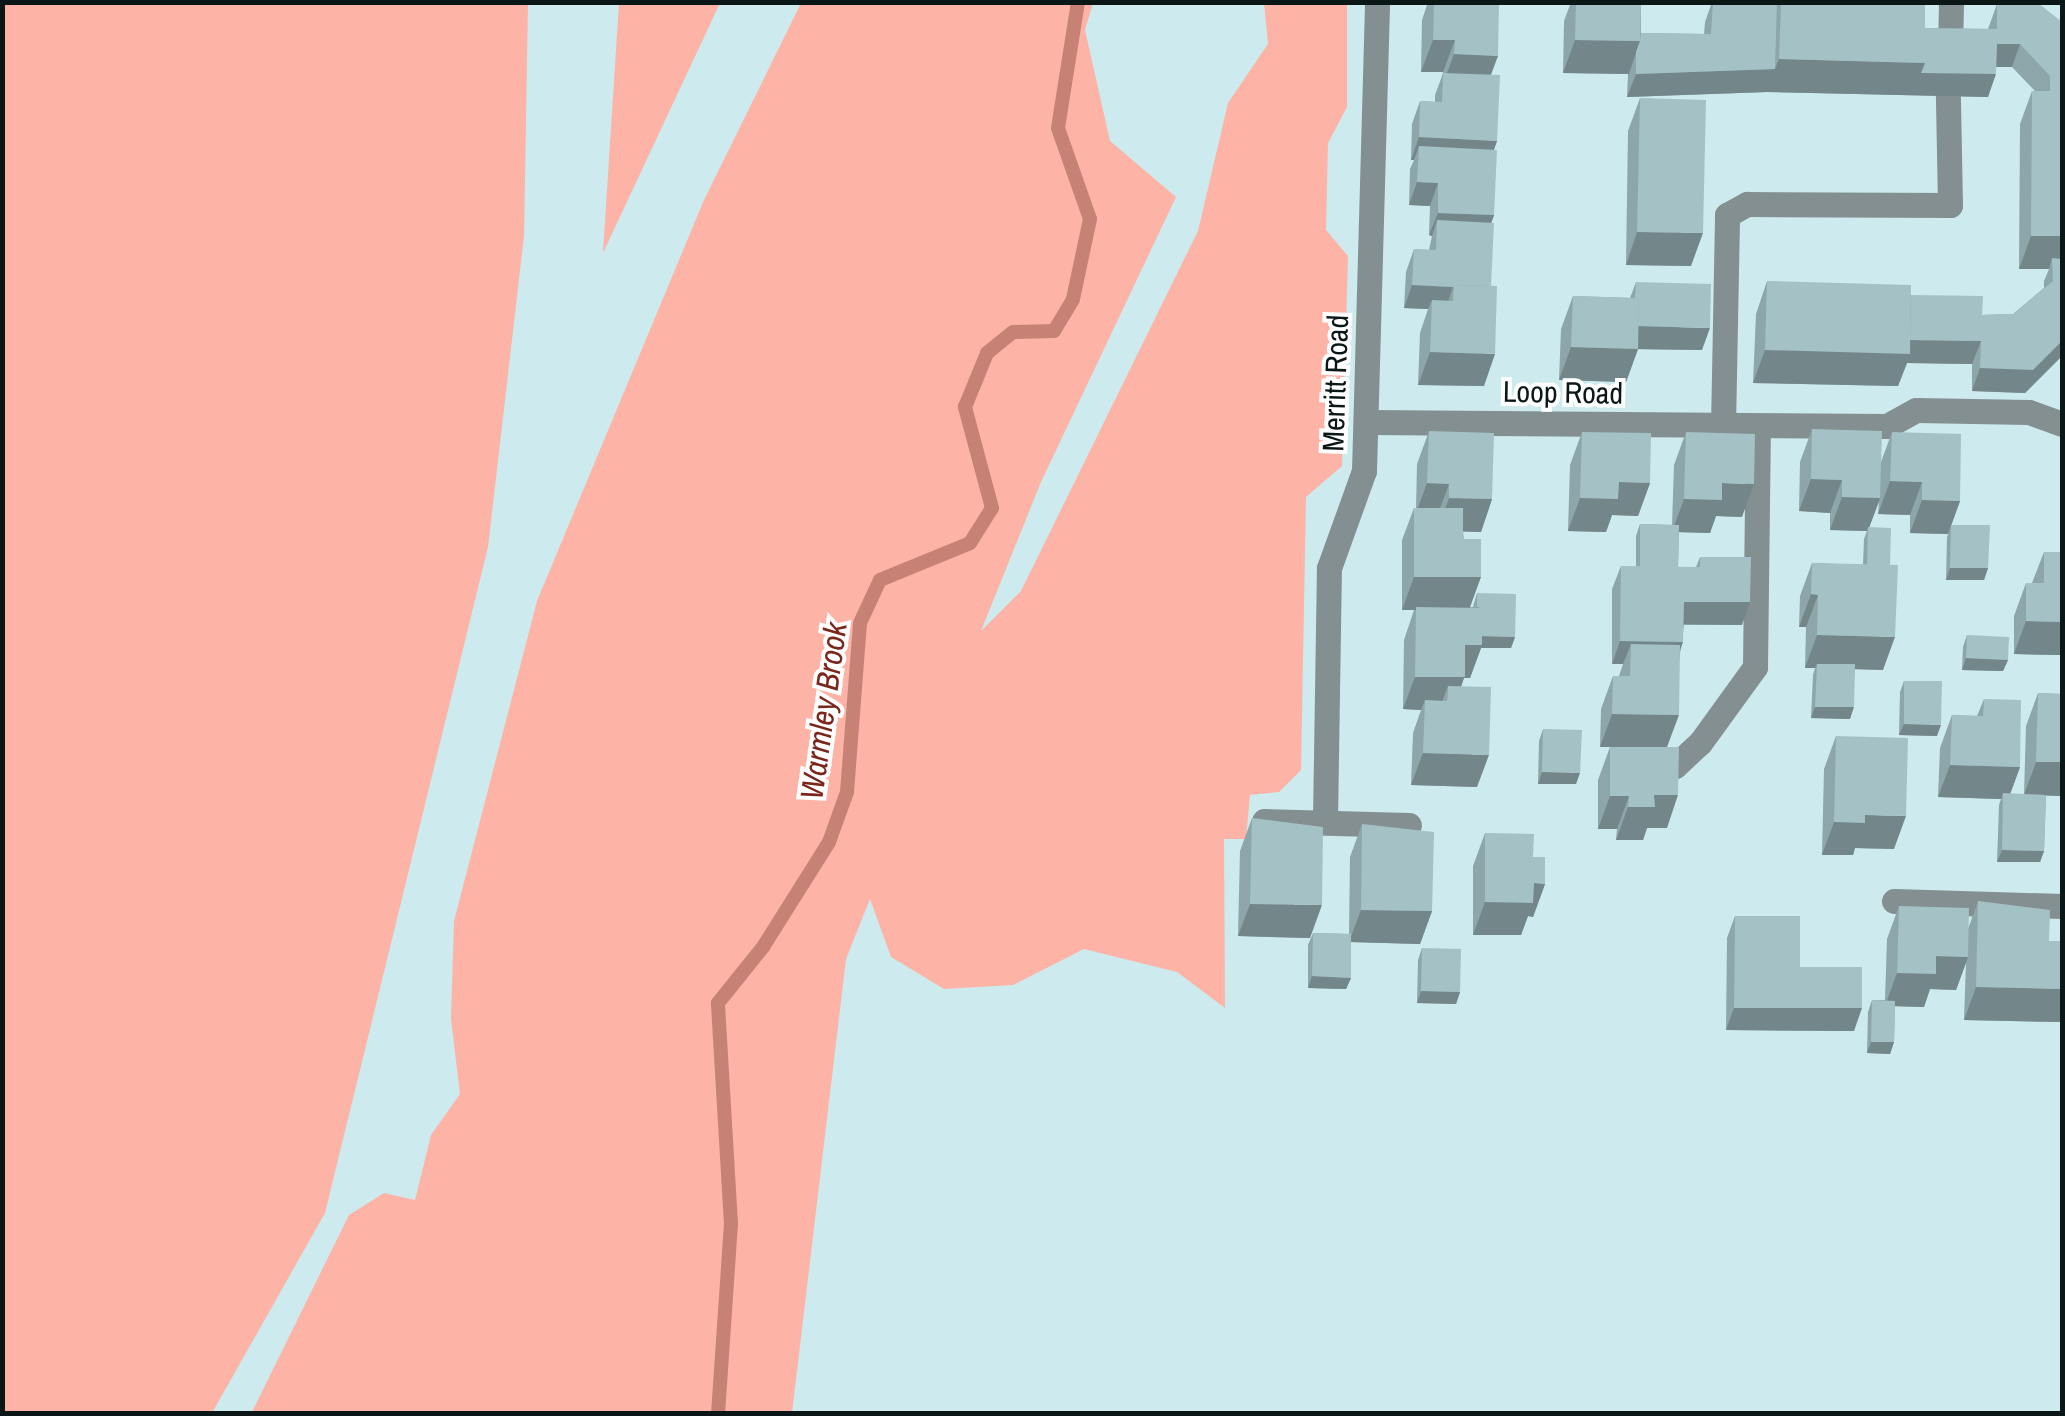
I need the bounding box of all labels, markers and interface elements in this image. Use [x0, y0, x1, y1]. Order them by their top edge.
street label: Merritt Road [1315, 314, 1355, 452]
street label: Loop Road [1503, 373, 1623, 411]
water label: Warmley Brook [793, 620, 855, 802]

